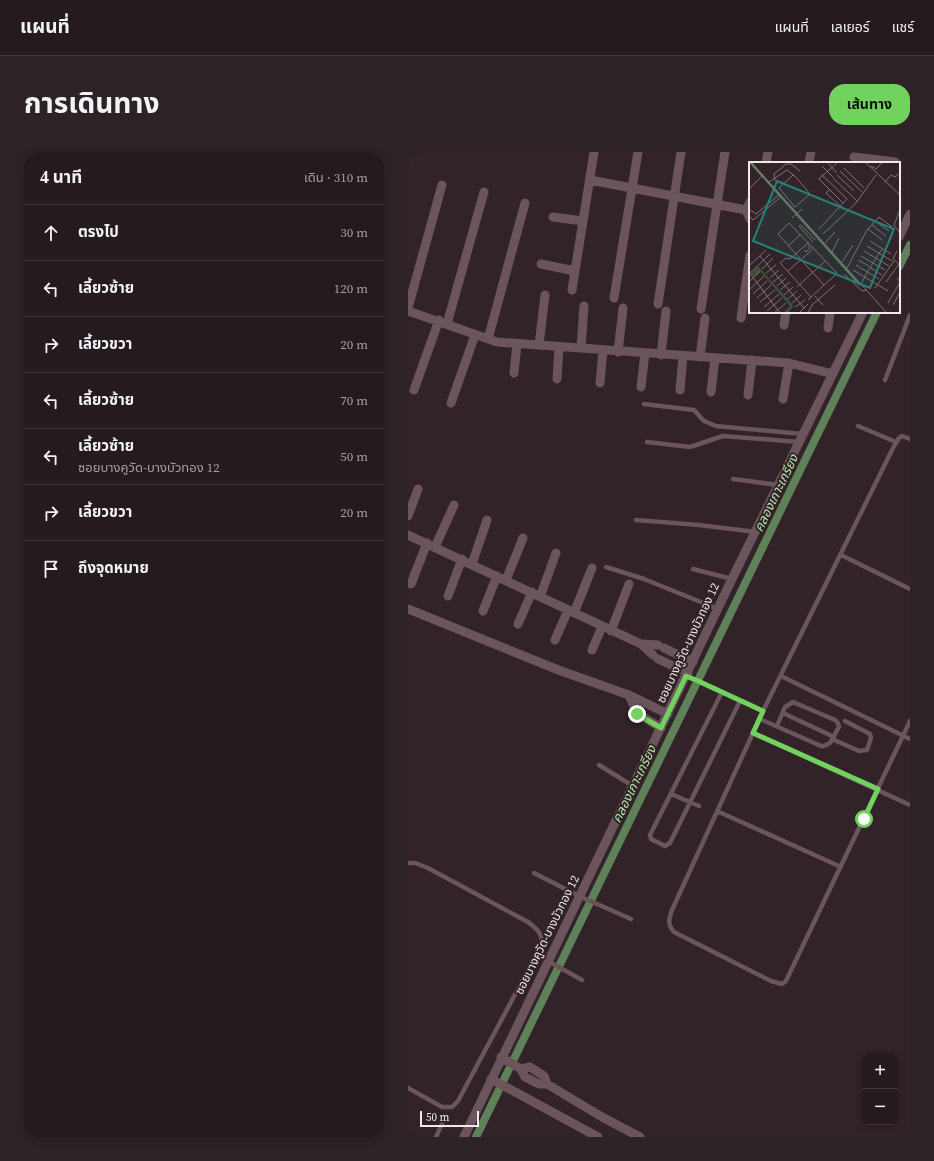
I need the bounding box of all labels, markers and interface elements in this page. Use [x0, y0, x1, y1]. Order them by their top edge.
text: แผนที่ [20, 13, 70, 39]
text: แผนที่ [775, 17, 809, 37]
text: เลเยอร์ [831, 17, 870, 37]
text: แชร์ [892, 17, 914, 37]
text: การเดินทาง [24, 84, 159, 122]
button: เส้นทาง [829, 84, 910, 125]
inset map [749, 162, 900, 313]
text: 4 นาที [40, 165, 82, 189]
text: เดิน · 310 m [304, 169, 368, 186]
text: ตรงไป [78, 221, 119, 242]
icon: ahead [40, 222, 62, 244]
text: 30 m [340, 224, 368, 241]
text: เลี้ยวซ้าย [78, 277, 134, 298]
icon: left [40, 278, 62, 300]
text: 120 m [334, 280, 368, 297]
text: เลี้ยวขวา [78, 333, 132, 354]
icon: right [40, 334, 62, 356]
text: 20 m [340, 336, 368, 353]
text: เลี้ยวซ้าย [78, 389, 134, 410]
icon: left [40, 390, 62, 412]
text: 70 m [340, 392, 368, 409]
text: เลี้ยวซ้าย [78, 435, 134, 456]
icon: left [40, 446, 62, 468]
text: 50 m [340, 448, 368, 465]
water label: คลองเกาะเกรียง [750, 451, 802, 534]
text: ซอยบางคูวัด-บางบัวทอง 12 [78, 459, 220, 476]
text: เลี้ยวขวา [78, 501, 132, 522]
icon: right [40, 502, 62, 524]
text: 20 m [340, 504, 368, 521]
text: ถึงจุดหมาย [78, 557, 149, 578]
icon: arrive [40, 558, 62, 580]
street label: ซอยบางคูวัด-บางบัวทอง 12 [653, 580, 723, 706]
route end [628, 705, 646, 723]
water label: คลองเกาะเกรียง [608, 742, 660, 825]
route start [855, 810, 873, 828]
street label: ซอยบางคูวัด-บางบัวทอง 12 [511, 873, 583, 997]
map controls [862, 1053, 898, 1125]
button: + [862, 1053, 898, 1089]
button: − [862, 1089, 898, 1125]
scale bar [420, 1109, 479, 1128]
text: 50 m [426, 1110, 449, 1125]

